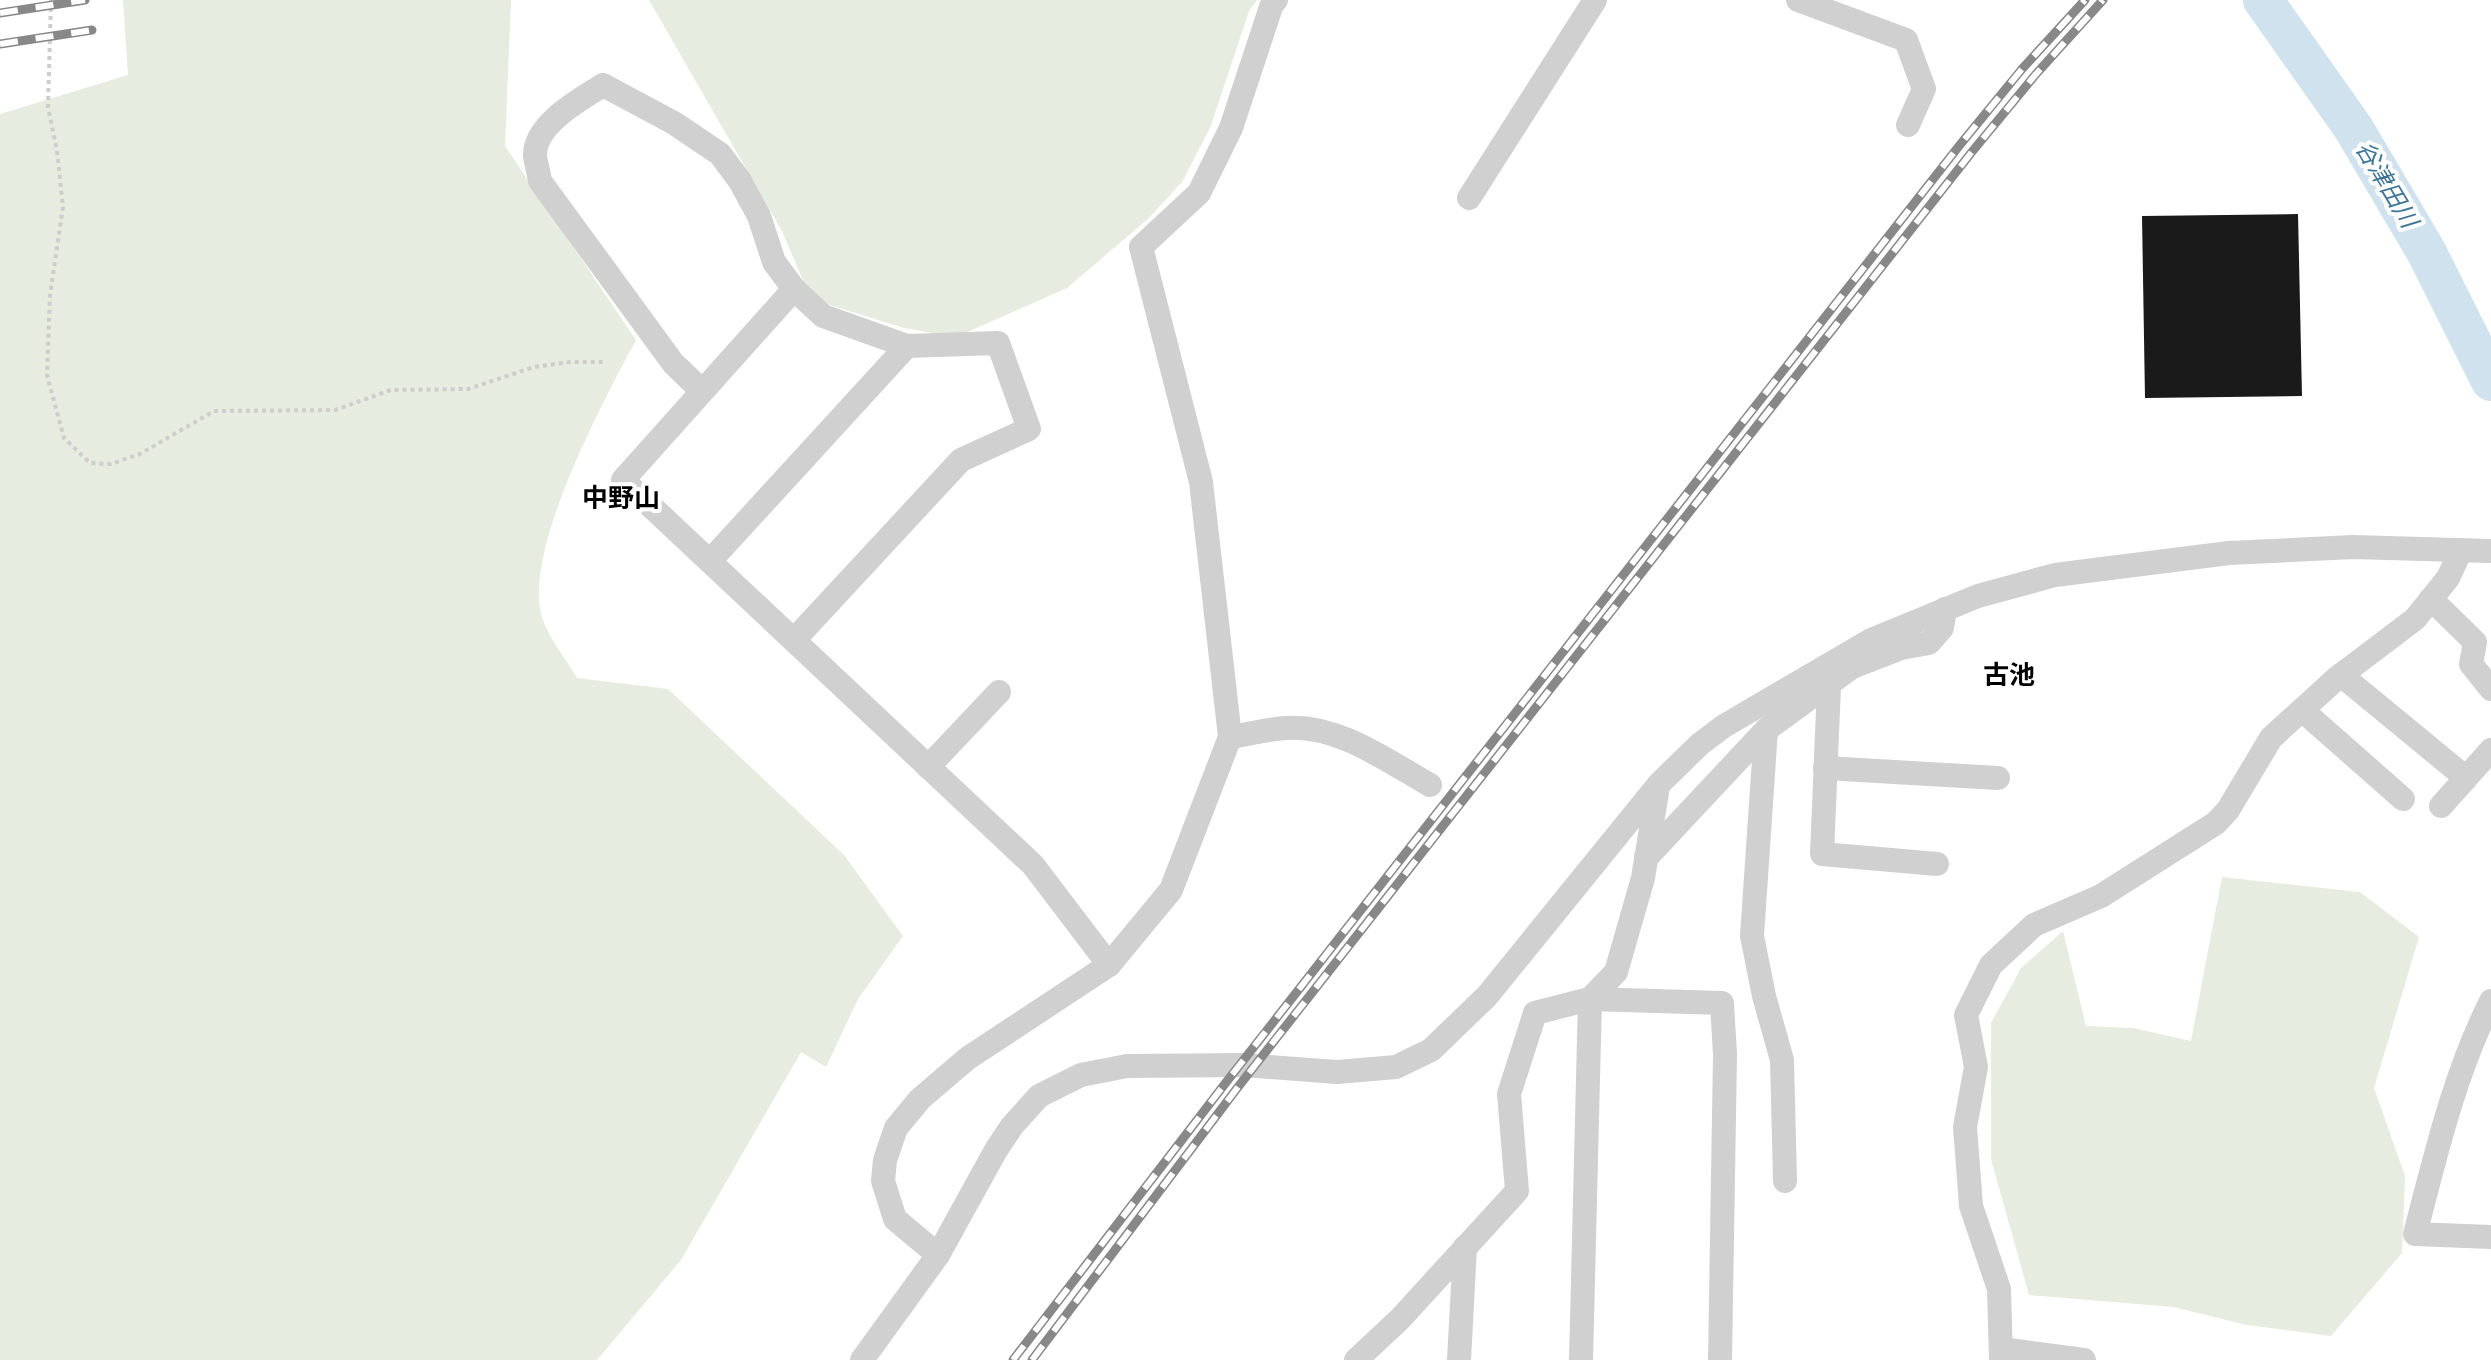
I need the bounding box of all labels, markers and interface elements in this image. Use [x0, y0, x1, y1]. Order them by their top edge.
water label: 谷津田川 [2351, 136, 2425, 235]
district label: 中野山 [582, 483, 660, 513]
district label: 古池 [1983, 660, 2035, 690]

